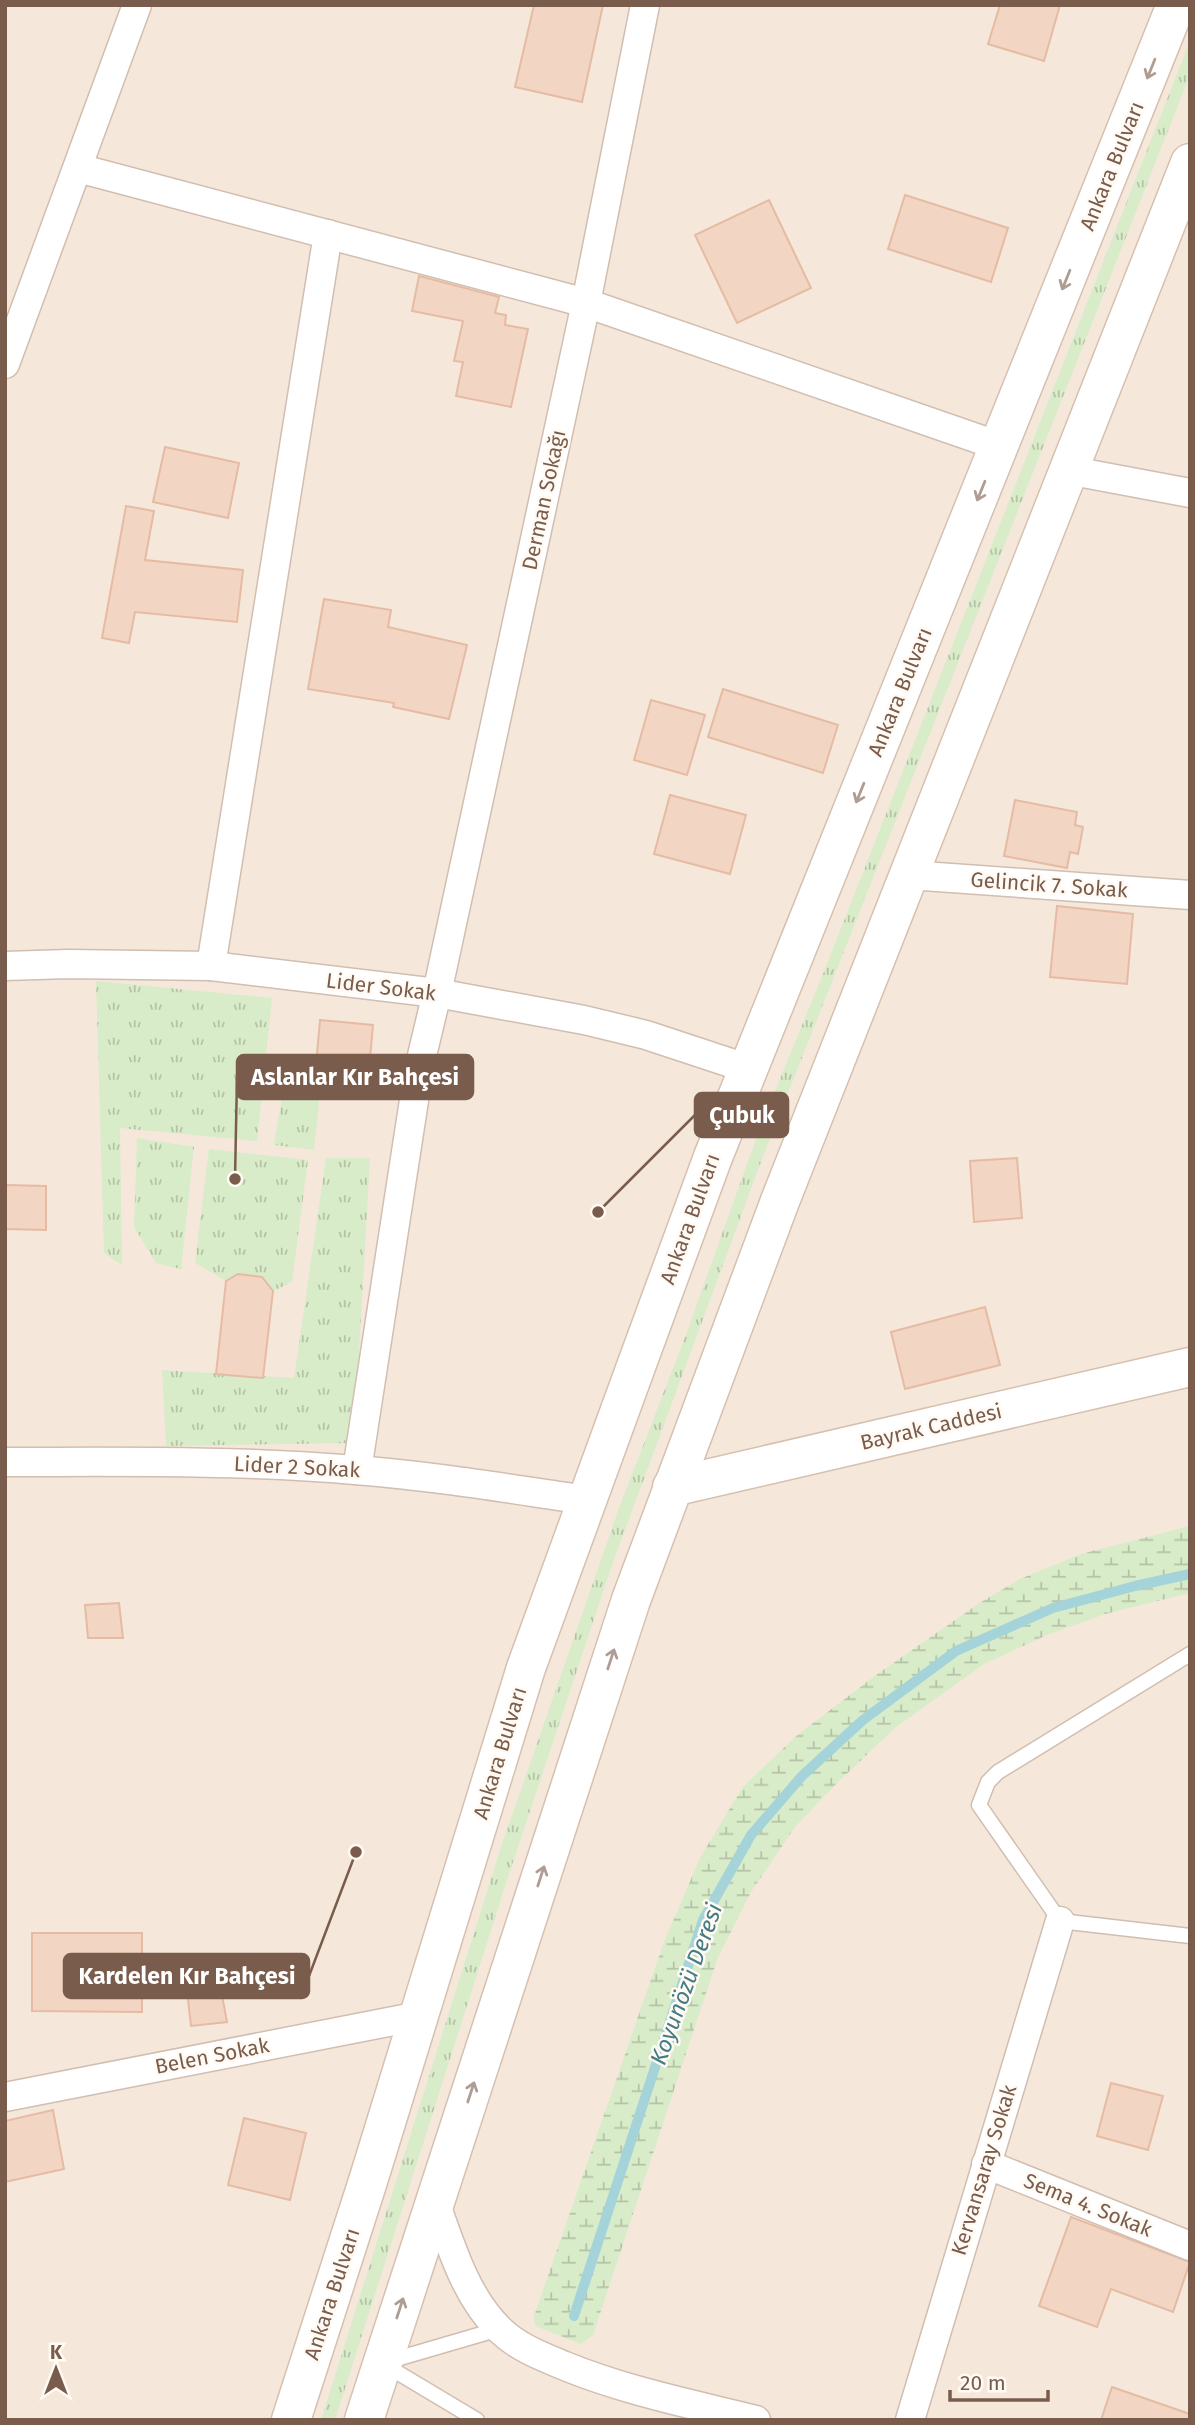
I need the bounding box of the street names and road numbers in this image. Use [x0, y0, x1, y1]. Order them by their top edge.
street label: Ankara Bulvarı [1074, 98, 1150, 234]
street label: Derman Sokağı [516, 428, 572, 572]
street label: Ankara Bulvarı [862, 624, 938, 760]
street label: Gelincik 7. Sokak [969, 867, 1129, 903]
street label: Lider Sokak [325, 967, 438, 1007]
street label: Ankara Bulvarı [654, 1150, 726, 1288]
street label: Bayrak Caddesi [858, 1398, 1004, 1456]
street label: Lider 2 Sokak [233, 1451, 361, 1483]
street label: Ankara Bulvarı [468, 1684, 532, 1822]
street label: Belen Sokak [153, 2032, 272, 2080]
street label: Kervansaray Sokak [946, 2081, 1022, 2258]
street label: Sema 4. Sokak [1020, 2167, 1156, 2243]
street label: Ankara Bulvarı [298, 2225, 366, 2363]

